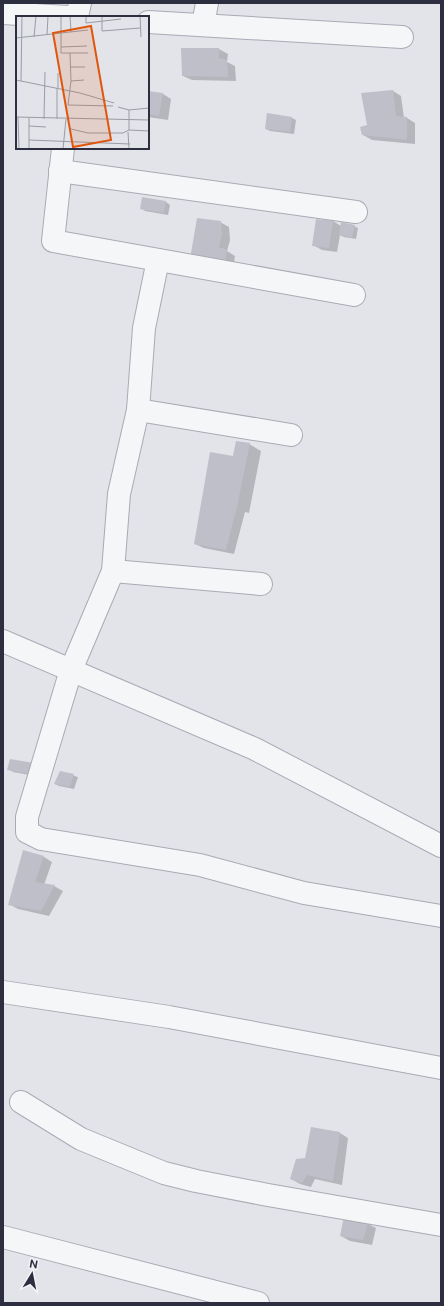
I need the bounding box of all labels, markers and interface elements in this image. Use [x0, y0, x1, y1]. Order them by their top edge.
inset map [16, 16, 149, 149]
north arrow [12, 1254, 52, 1294]
text: N [28, 1257, 39, 1271]

